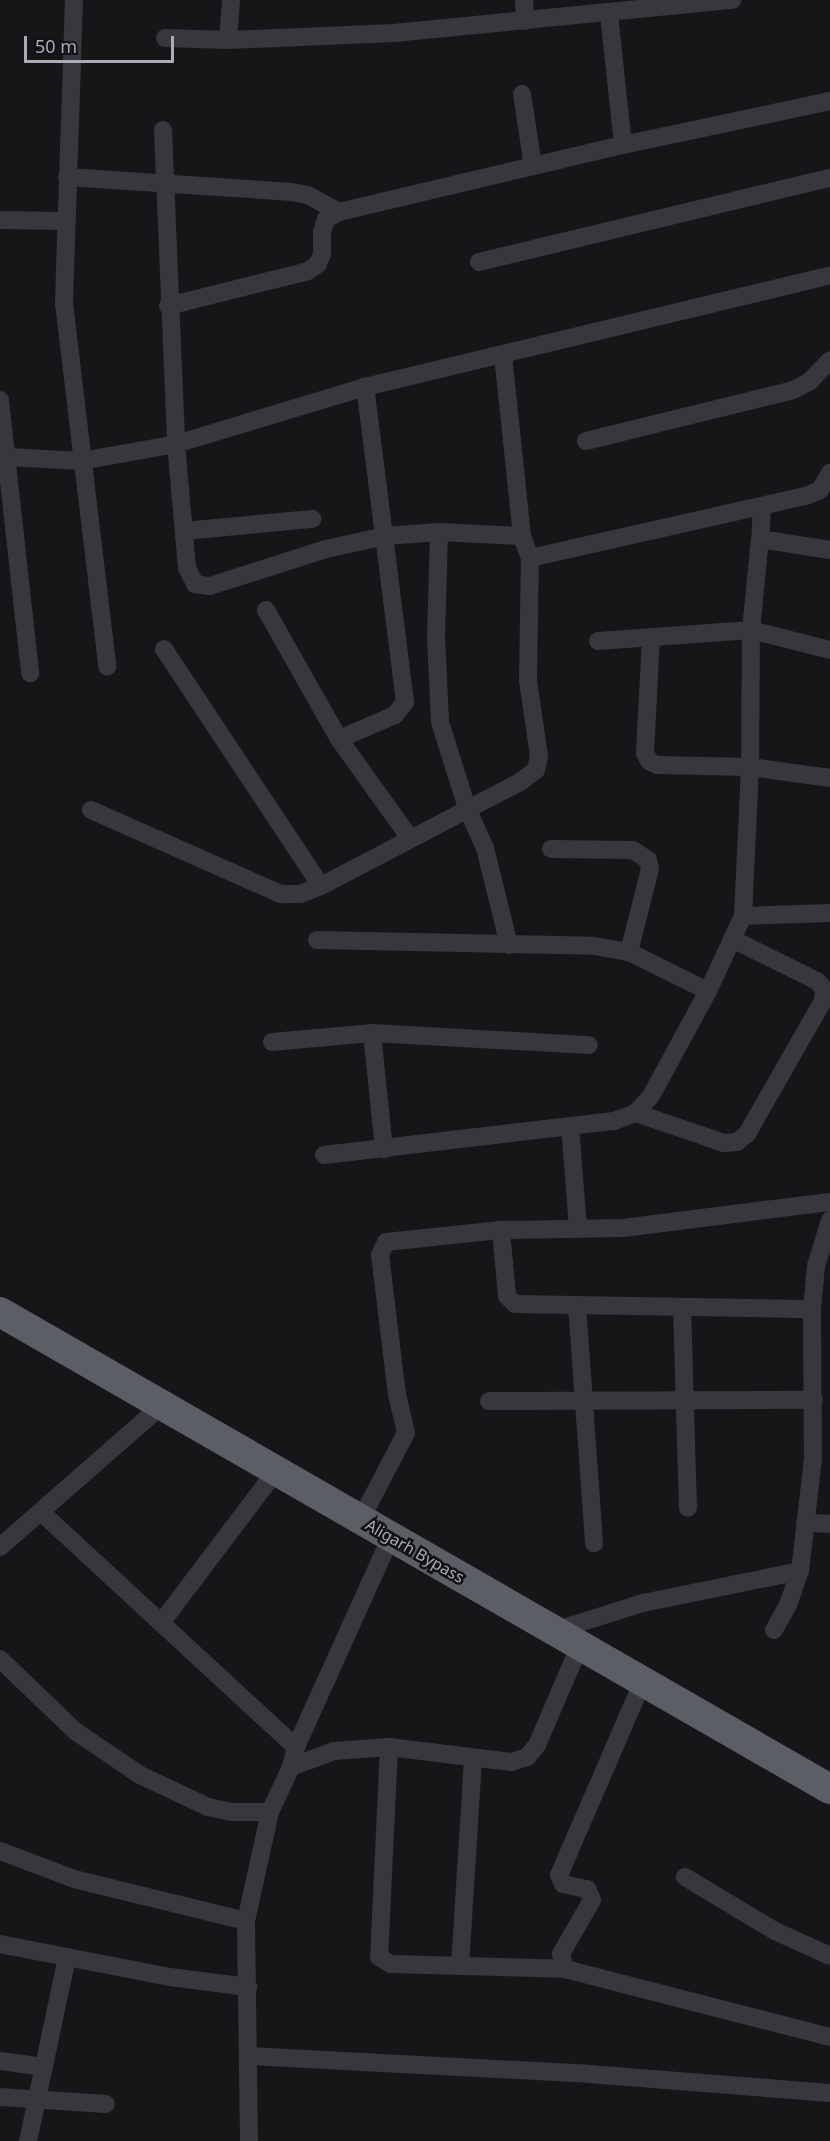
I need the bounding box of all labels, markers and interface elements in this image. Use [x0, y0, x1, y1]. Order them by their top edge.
scale bar [27, 24, 177, 62]
text: 50 m [35, 34, 77, 58]
street label: Aligarh Bypass [362, 1515, 468, 1587]

